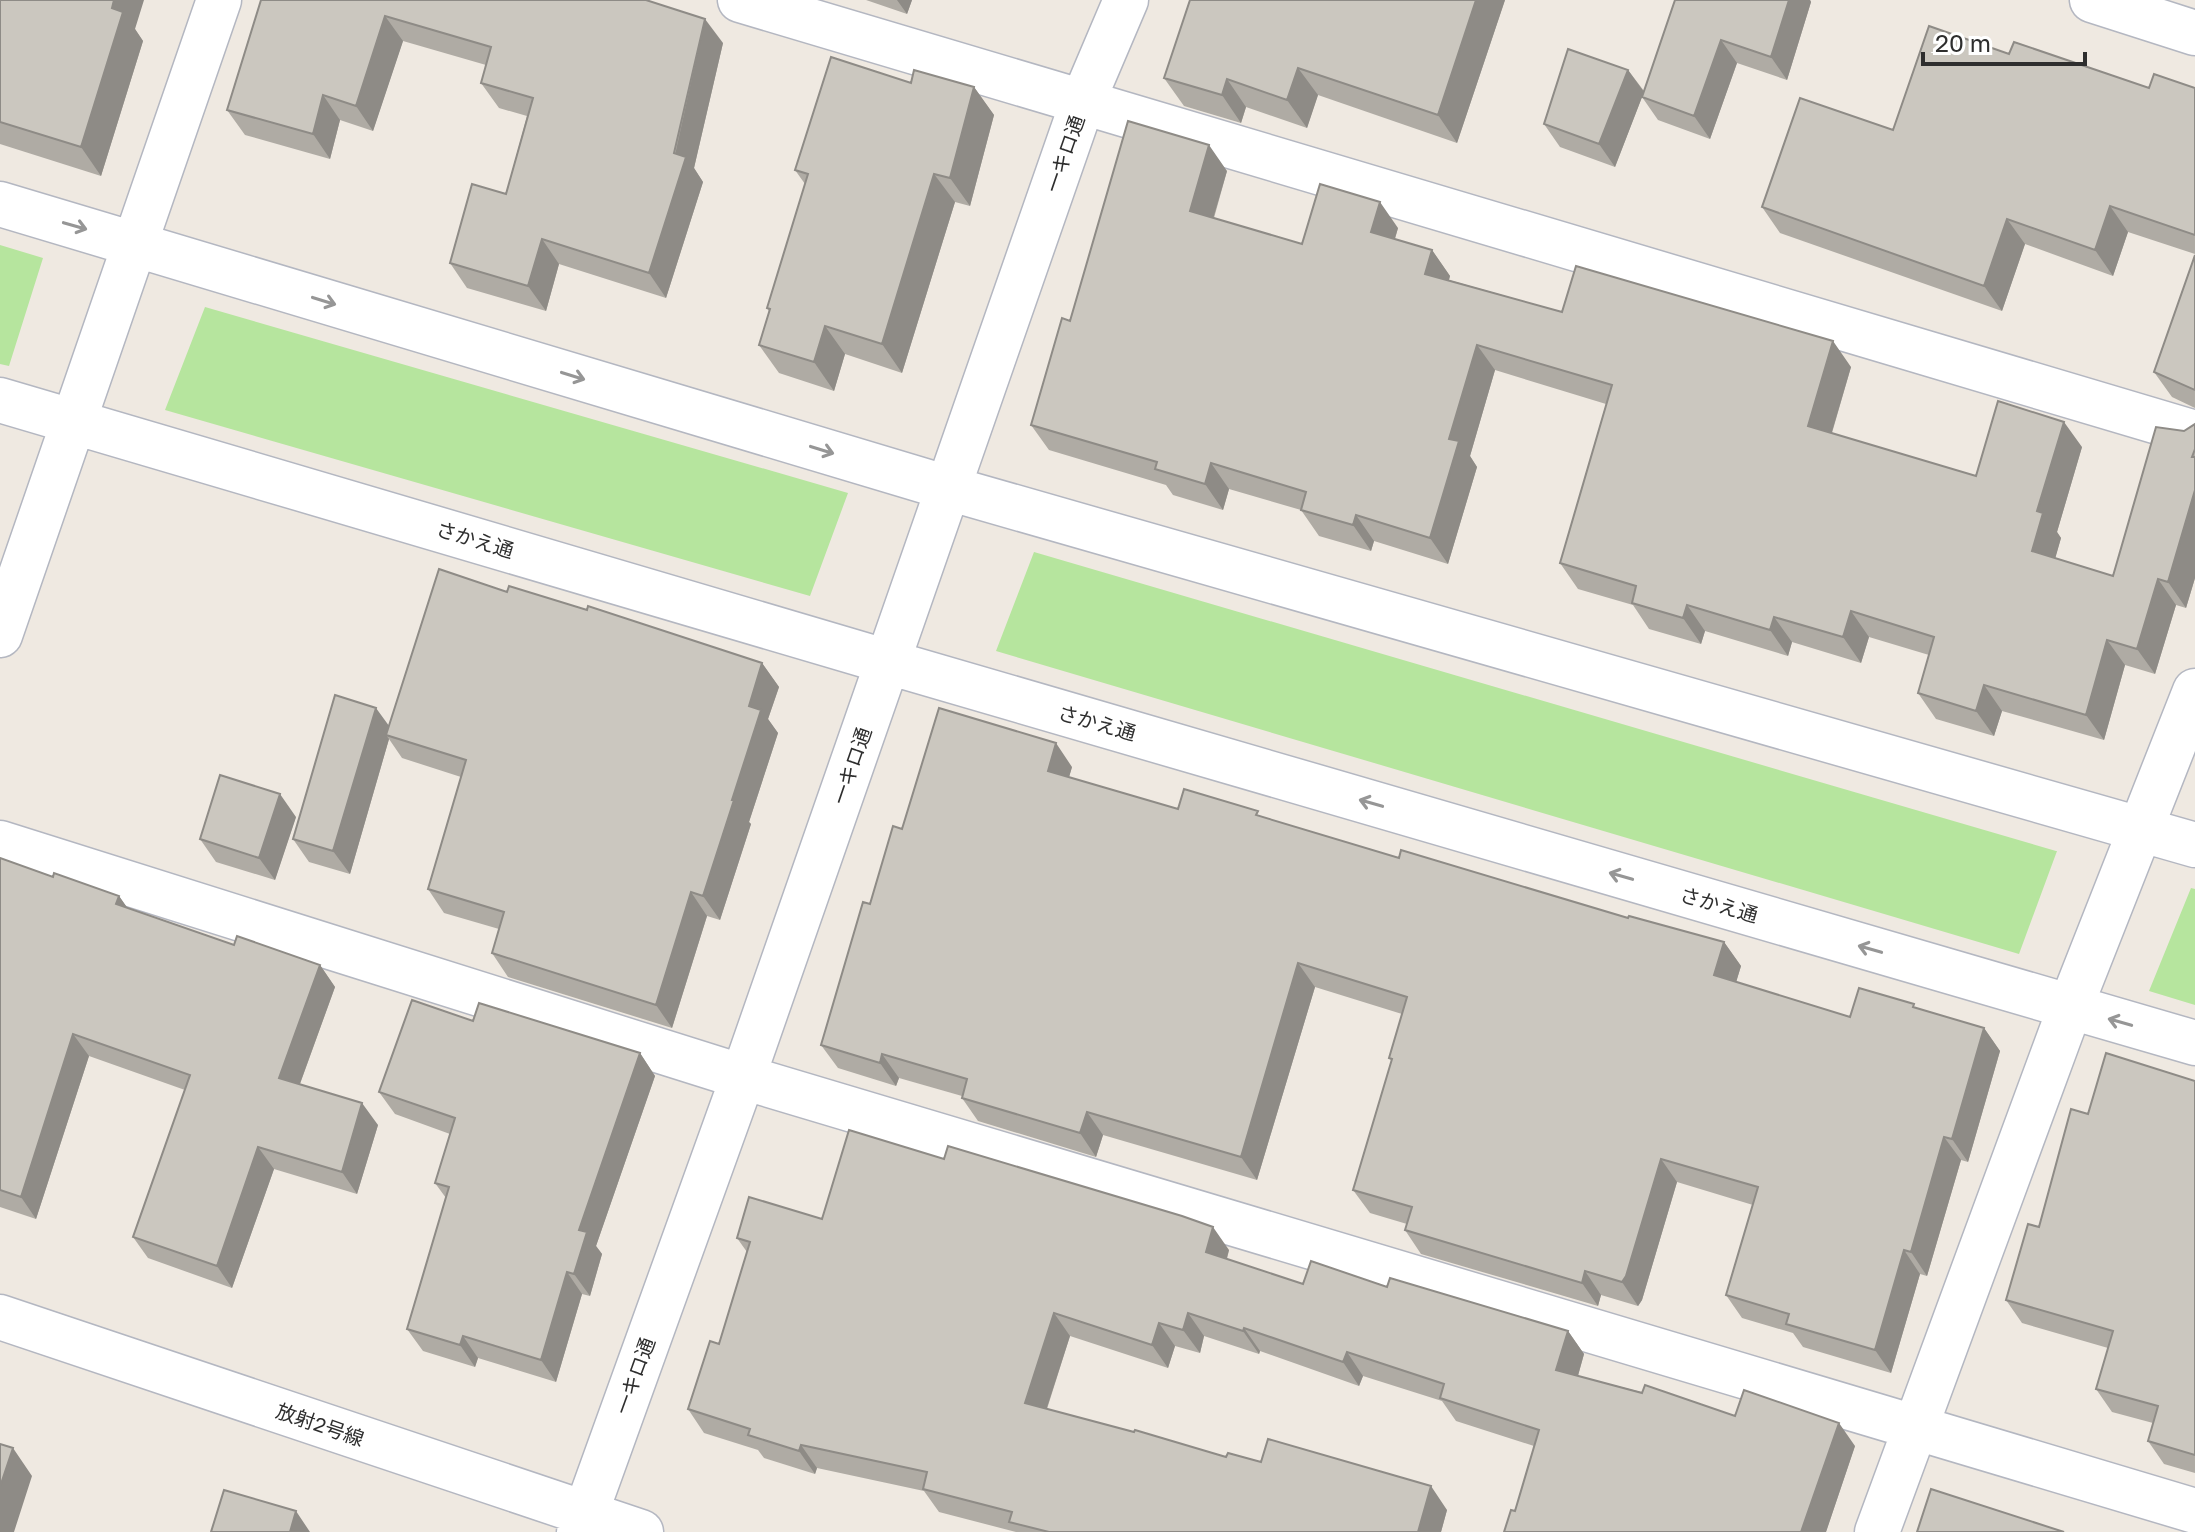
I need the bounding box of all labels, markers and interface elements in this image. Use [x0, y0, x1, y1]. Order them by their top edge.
scale bar [1923, 16, 2085, 66]
text: 20 m [1935, 28, 1991, 57]
street label: 一キロ通 [1040, 112, 1088, 195]
one-way arrow [61, 219, 87, 234]
one-way arrow [311, 295, 336, 309]
one-way arrow [560, 369, 585, 384]
one-way arrow [809, 444, 834, 458]
street label: さかえ通 [434, 516, 517, 562]
street label: さかえ通 [1056, 699, 1139, 745]
street label: 一キロ通 [827, 724, 875, 807]
one-way arrow [1359, 795, 1385, 810]
one-way arrow [1608, 868, 1634, 883]
street label: さかえ通 [1678, 881, 1761, 927]
one-way arrow [1858, 941, 1884, 956]
one-way arrow [2108, 1013, 2134, 1028]
street label: 一キロ通 [609, 1334, 659, 1417]
street label: 放射2号線 [273, 1398, 368, 1450]

